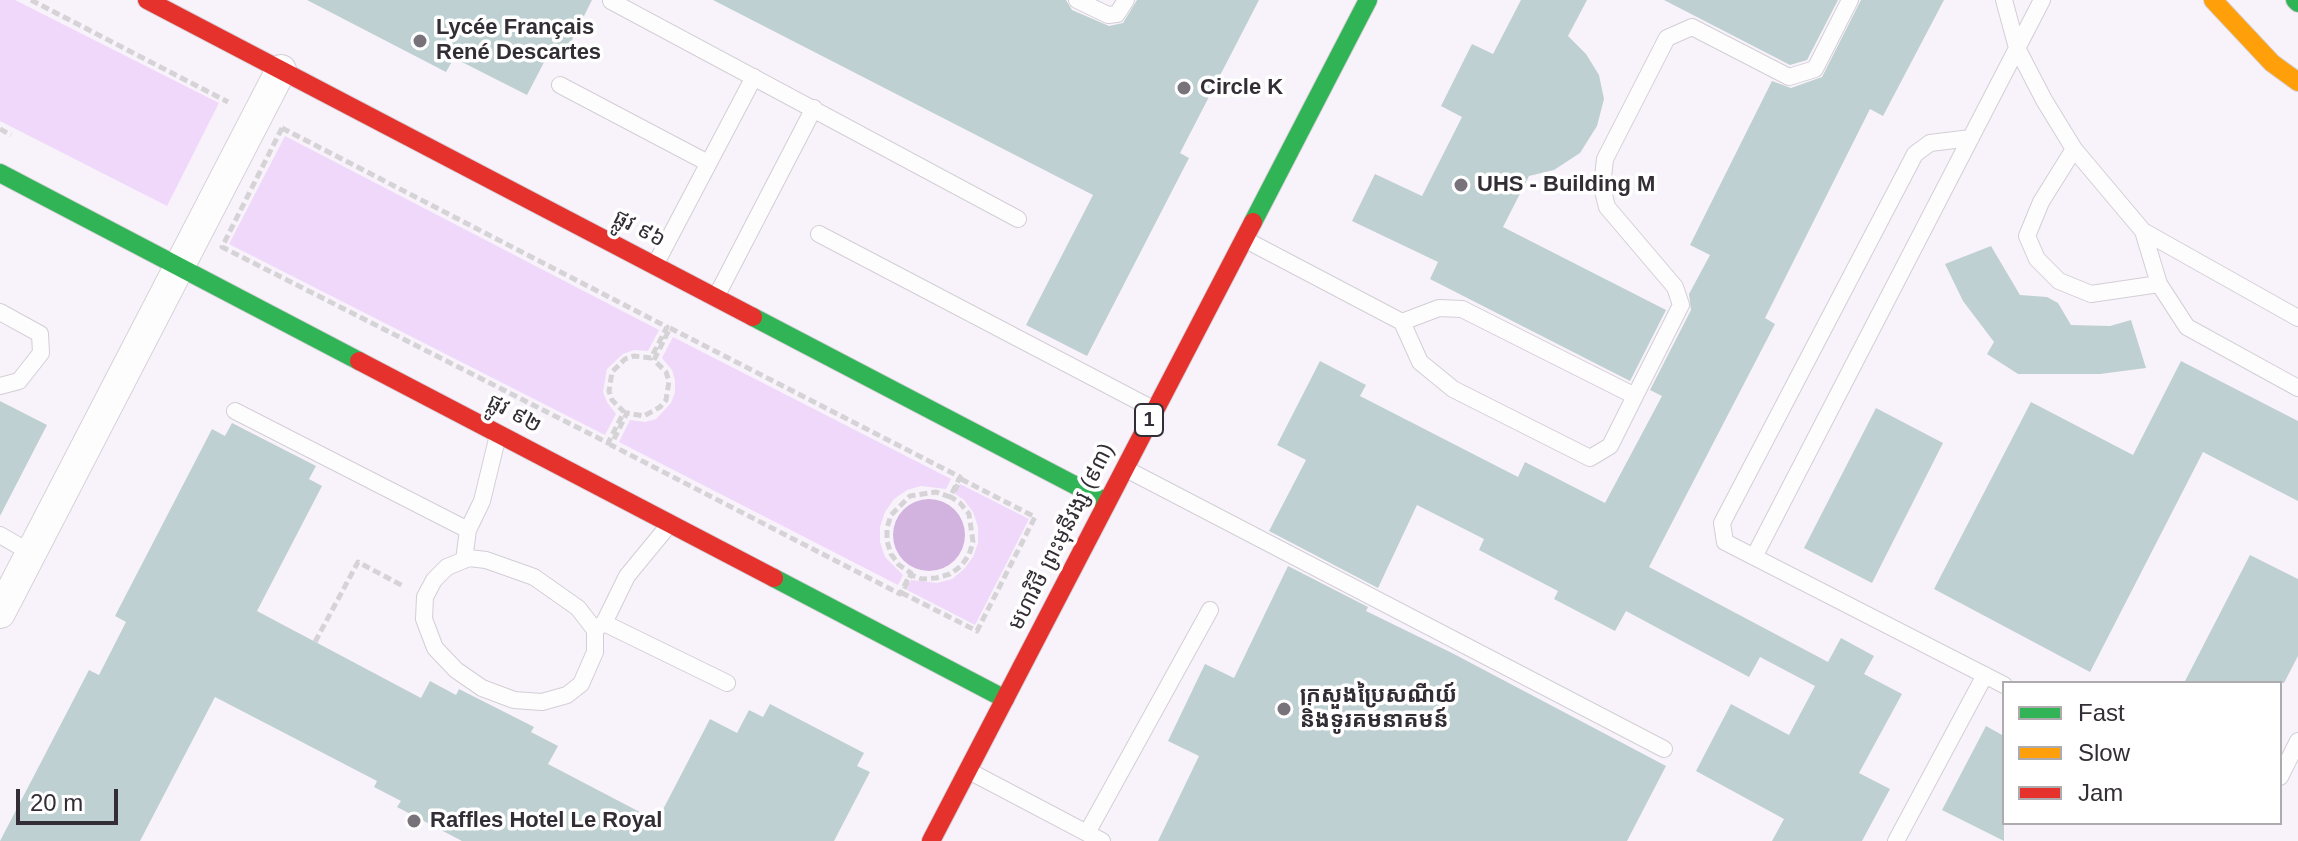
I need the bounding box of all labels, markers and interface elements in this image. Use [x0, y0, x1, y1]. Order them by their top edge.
place label: Lycée Français René Descartes [436, 15, 601, 66]
marker: Lycée Français René Descartes [411, 32, 429, 50]
place label: Circle K [1200, 75, 1283, 101]
marker: Circle K [1175, 79, 1193, 97]
place label: UHS - Building M [1477, 172, 1655, 198]
marker: UHS - Building M [1452, 176, 1470, 194]
street label: ផ្លូវ ៩៦ [608, 204, 670, 254]
street label: ផ្លូវ ៩២ [482, 389, 546, 439]
road number: 1 [1135, 404, 1163, 436]
street label: មហាវិថី ព្រះមុនីវង្ស (៩៣) [1003, 439, 1121, 635]
legend [2002, 681, 2282, 825]
place label: ក្រសួងប្រៃសណីយ៍ និងទូរគមនាគមន៍ [1300, 683, 1457, 734]
text: Fast [2078, 699, 2125, 726]
marker: ក្រសួងប្រៃសណីយ៍ និងទូរគមនាគមន៍ [1275, 700, 1293, 718]
text: Slow [2078, 739, 2130, 766]
scale bar [20, 773, 122, 823]
text: Jam [2078, 779, 2123, 806]
text: 20 m [30, 789, 83, 816]
place label: Raffles Hotel Le Royal [430, 808, 662, 834]
marker: Raffles Hotel Le Royal [405, 812, 423, 830]

